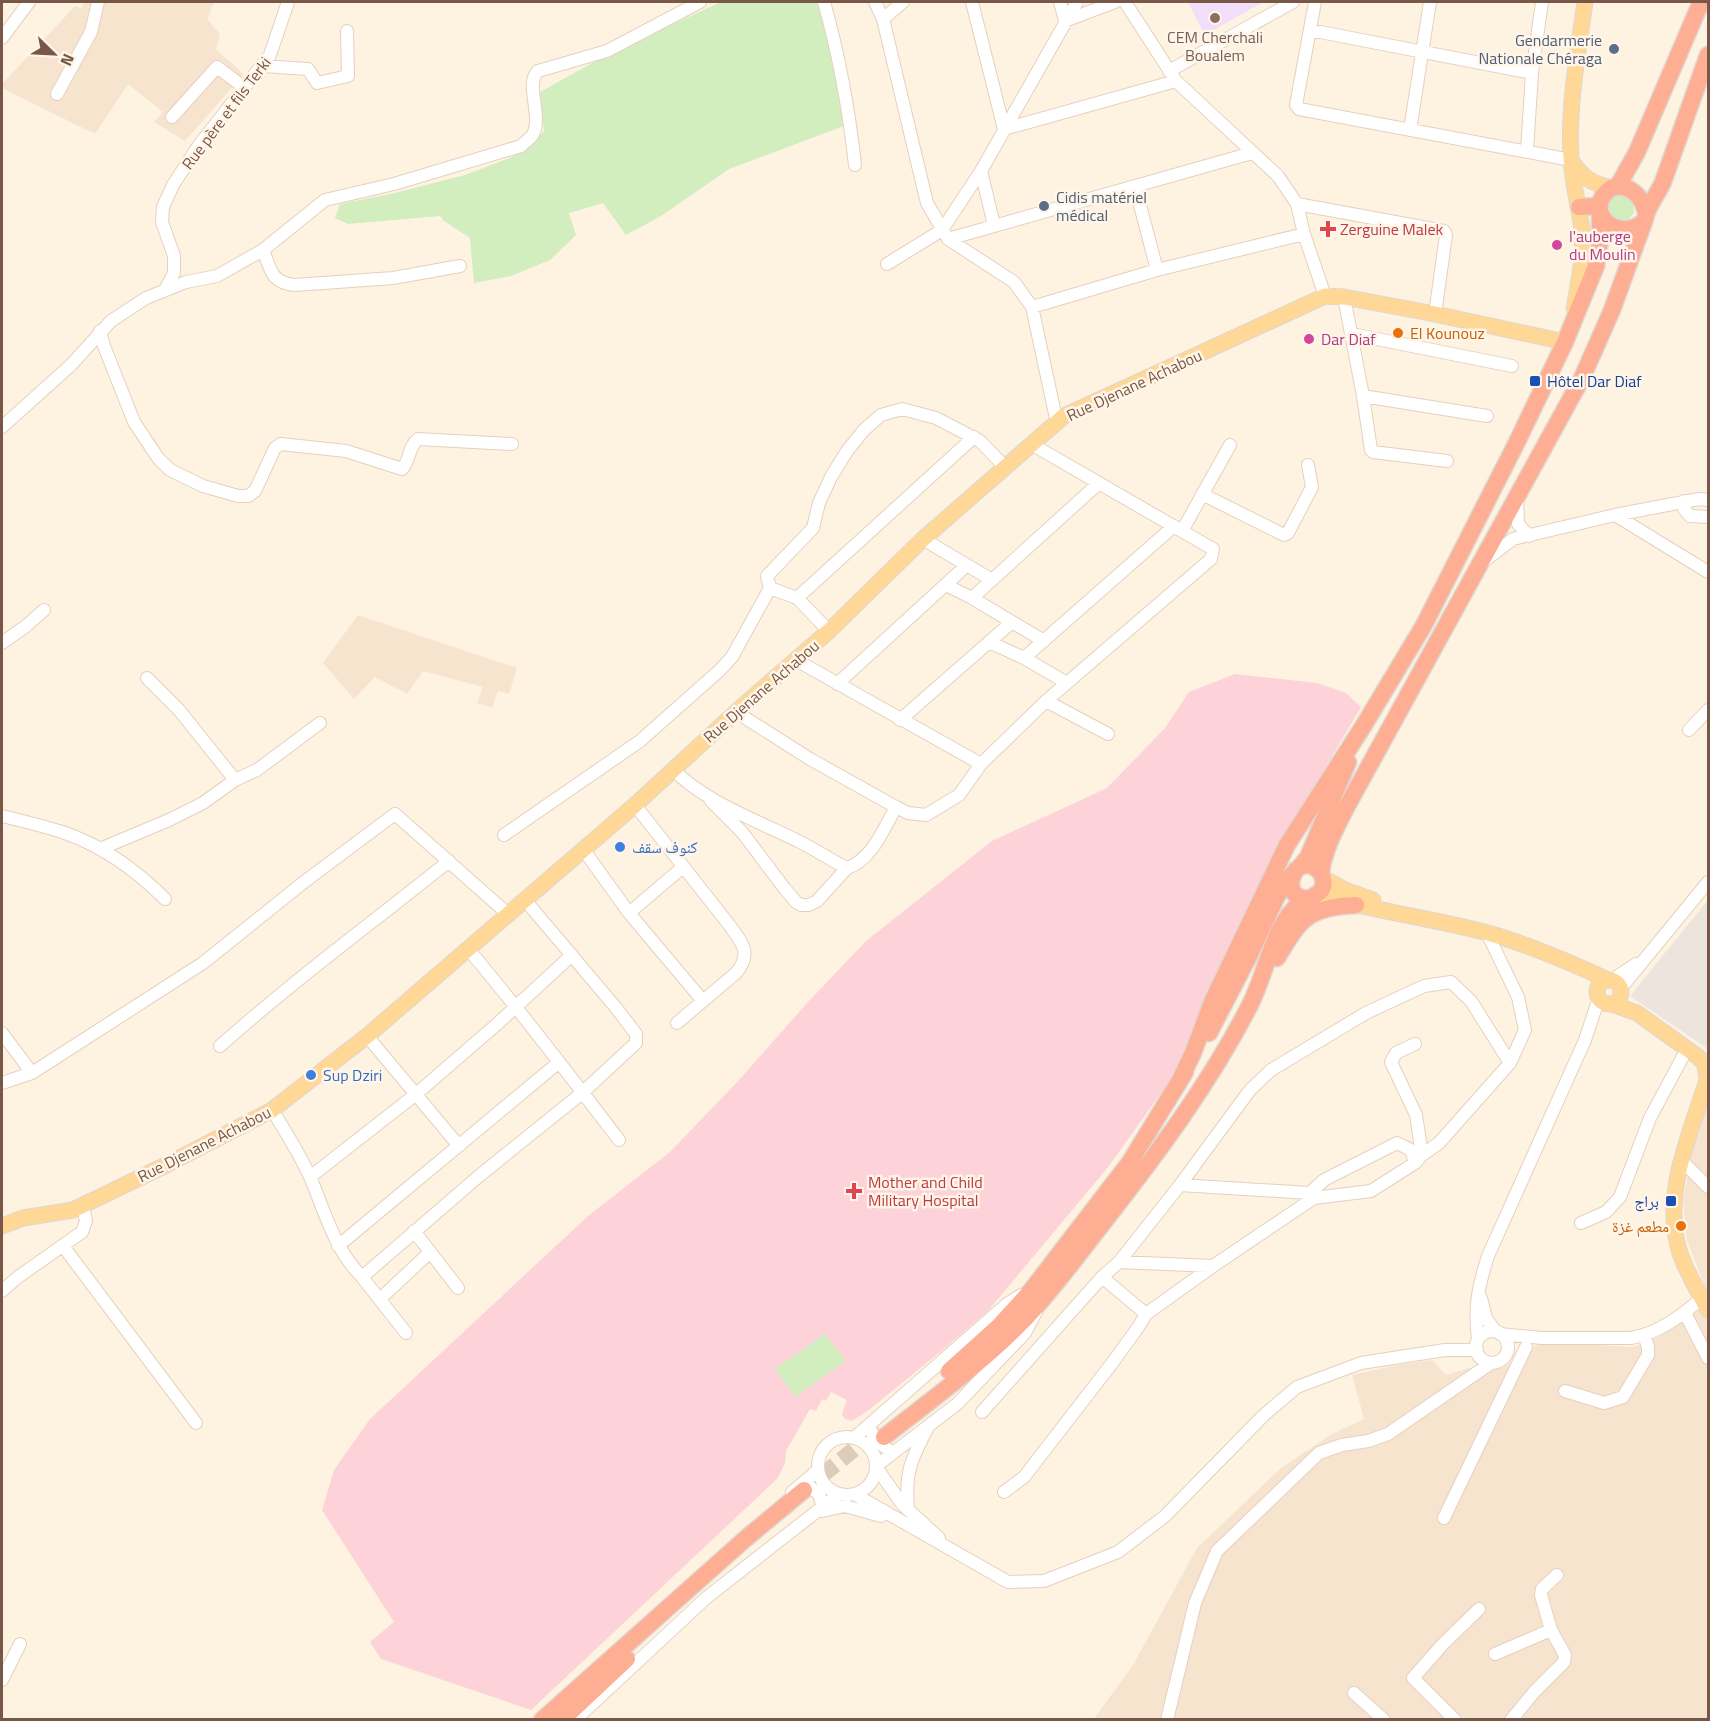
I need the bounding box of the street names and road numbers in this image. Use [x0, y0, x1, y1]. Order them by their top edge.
street label: Rue père et fils Terki [176, 52, 276, 174]
street label: Rue Djenane Achabou [1062, 343, 1206, 427]
street label: Rue Djenane Achabou [698, 634, 824, 748]
street label: Rue Djenane Achabou [133, 1100, 275, 1188]

